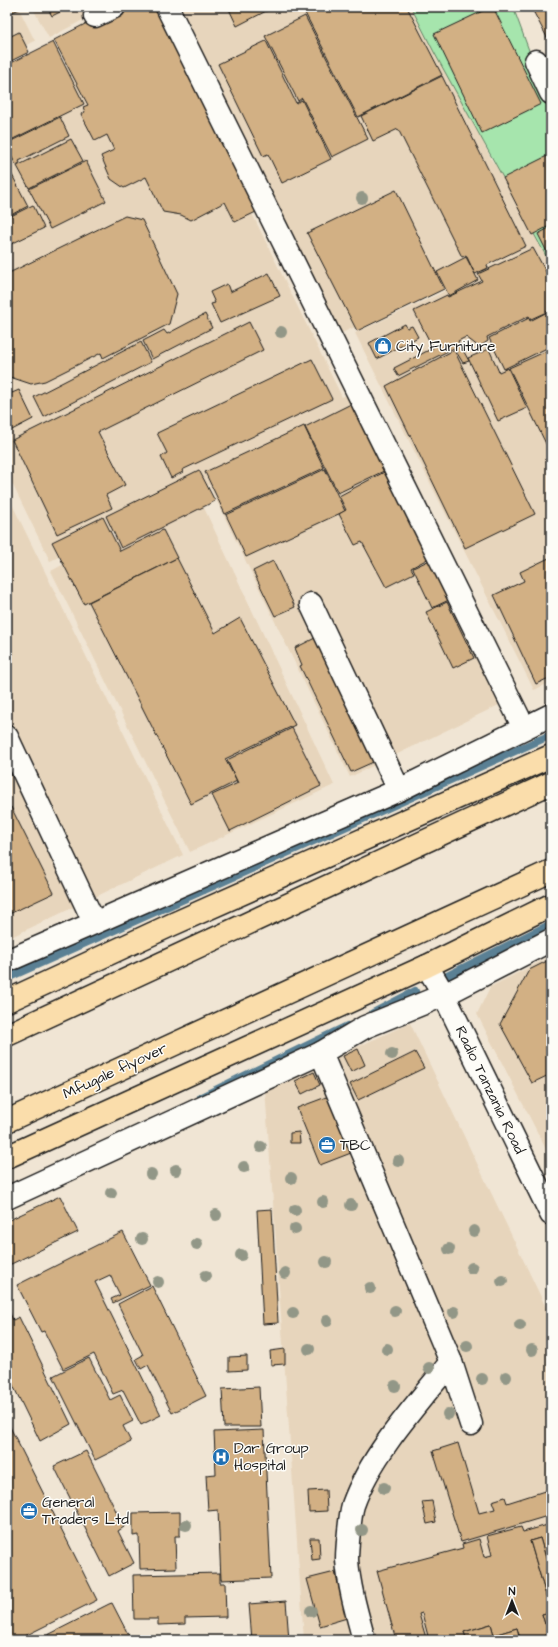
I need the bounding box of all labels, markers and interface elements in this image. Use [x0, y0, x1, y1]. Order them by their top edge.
shop icon: City Furniture [373, 336, 393, 356]
place label: City Furniture [396, 336, 495, 358]
street label: Radio Tanzania Road [450, 1022, 530, 1158]
street label: Mfugale flyover [59, 1038, 171, 1105]
office icon: TBC [317, 1135, 337, 1155]
place label: TBC [340, 1135, 371, 1156]
place label: Dar Group Hospital [234, 1438, 309, 1476]
hospital icon: Dar Group Hospital [211, 1447, 231, 1467]
place label: General Traders Ltd [42, 1492, 129, 1530]
office icon: General Traders Ltd [19, 1501, 39, 1521]
north arrow [492, 1581, 532, 1621]
text: N [509, 1584, 516, 1599]

